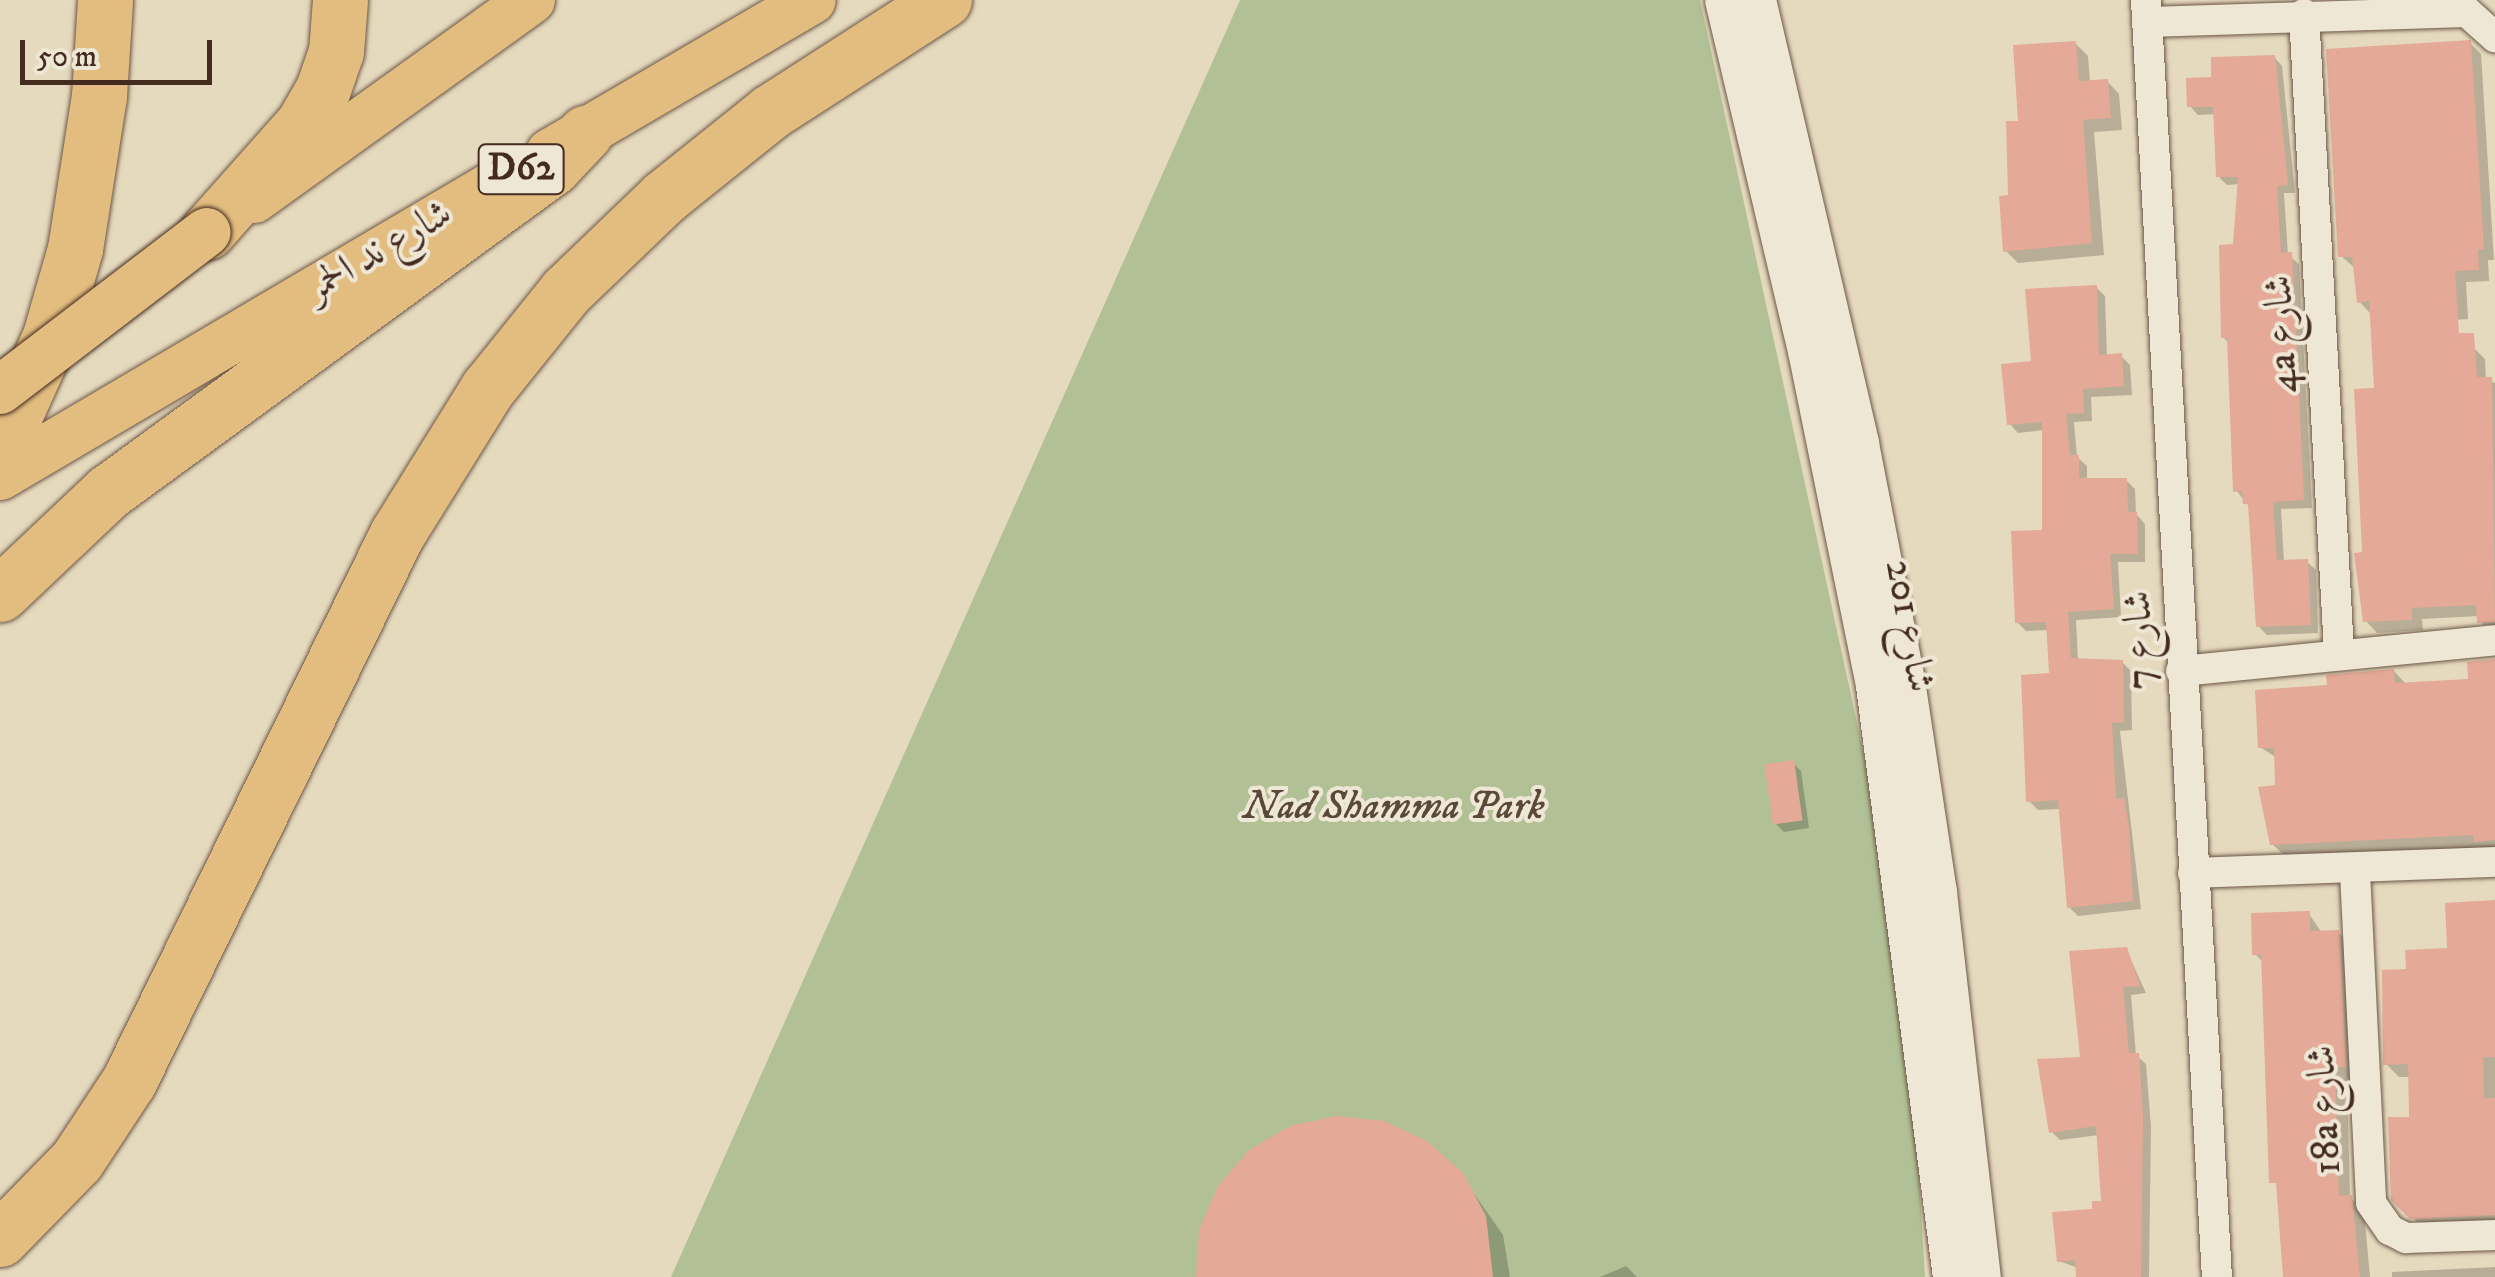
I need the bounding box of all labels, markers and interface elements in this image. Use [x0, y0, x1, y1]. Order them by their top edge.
scale bar [25, 20, 218, 82]
text: 50 m [37, 39, 97, 76]
road number: D62 [476, 136, 566, 202]
street label: شارع ند الحمر [297, 190, 461, 312]
street label: 4a شارع [2255, 274, 2309, 394]
street label: شارع 201 [1874, 556, 1944, 696]
street label: شارع 7 [2114, 590, 2166, 690]
park label: Nad Shamma Park [1243, 783, 1545, 831]
street label: 18a شارع [2298, 1044, 2352, 1176]

